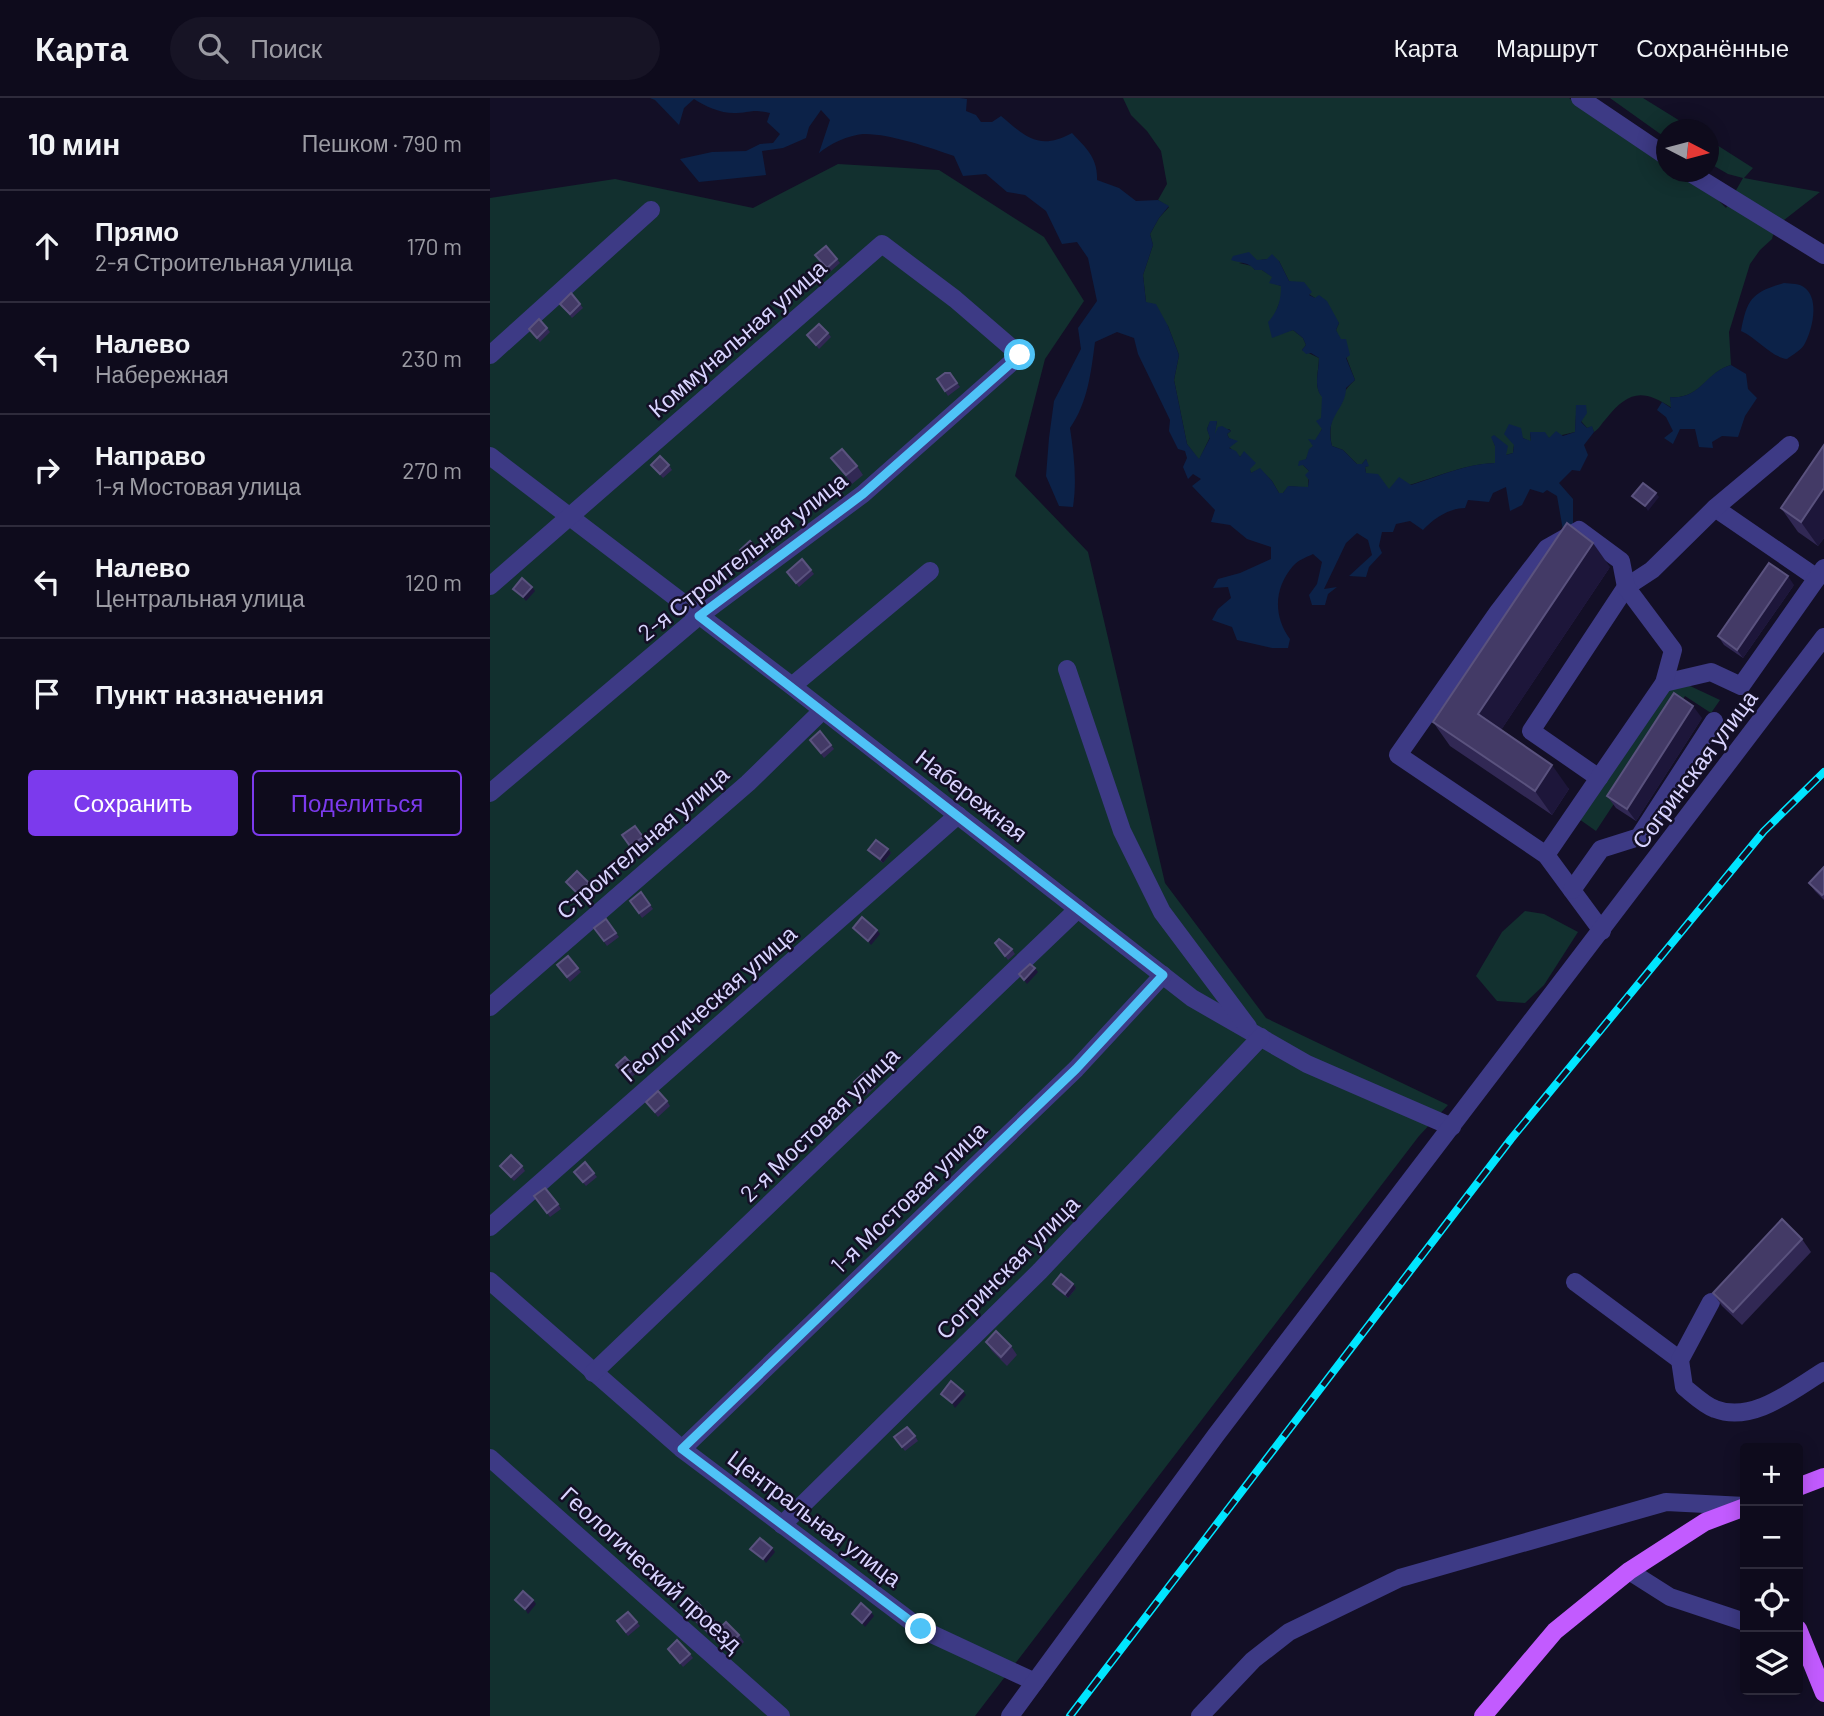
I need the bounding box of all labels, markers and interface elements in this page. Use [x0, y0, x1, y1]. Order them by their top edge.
search box [170, 17, 660, 80]
text: Карта [35, 28, 128, 68]
icon: search [194, 29, 232, 67]
text: Поиск [250, 32, 322, 63]
text: Карта [1394, 33, 1458, 62]
text: Маршрут [1496, 33, 1598, 62]
text: Сохранённые [1636, 33, 1789, 62]
north arrow [1656, 119, 1719, 182]
text: 10 мин [28, 125, 120, 161]
text: Пешком · 790 m [302, 129, 462, 157]
text: Прямо [95, 215, 179, 246]
icon: ahead [28, 227, 66, 265]
text: 170 m [406, 232, 462, 260]
text: 2-я Строительная улица [95, 248, 353, 276]
street label: Коммунальная улица [642, 253, 832, 423]
text: Налево [95, 327, 190, 358]
icon: left [28, 339, 66, 377]
route start [1004, 339, 1035, 370]
text: 230 m [401, 344, 462, 372]
text: Набережная [95, 360, 229, 388]
text: Направо [95, 439, 206, 470]
icon: right [28, 451, 66, 489]
text: 270 m [402, 456, 462, 484]
street label: 2-я Строительная улица [632, 466, 852, 646]
text: 1-я Мостовая улица [95, 472, 301, 500]
text: Налево [95, 551, 190, 582]
icon: left [28, 563, 66, 601]
text: 120 m [405, 568, 462, 596]
text: Центральная улица [95, 584, 305, 612]
icon: arrive [28, 675, 66, 713]
text: Пункт назначения [95, 678, 324, 709]
street label: Согринская улица [1625, 684, 1763, 854]
street label: Набережная [911, 743, 1033, 847]
street label: Строительная улица [550, 759, 734, 924]
button: Сохранить [28, 770, 238, 836]
button: Поделиться [252, 770, 462, 836]
street label: Геологическая улица [614, 919, 802, 1087]
street label: 2-я Мостовая улица [734, 1041, 904, 1207]
street label: 1-я Мостовая улица [824, 1115, 992, 1279]
street label: Согринская улица [929, 1189, 1085, 1345]
map controls [1740, 1443, 1803, 1695]
button: + [1740, 1443, 1803, 1506]
street label: Центральная улица [723, 1444, 907, 1592]
street label: Геологический проезд [556, 1480, 749, 1658]
button: − [1740, 1506, 1803, 1569]
button: locate [1740, 1569, 1803, 1632]
route end [905, 1613, 936, 1644]
button: layers [1740, 1632, 1803, 1695]

